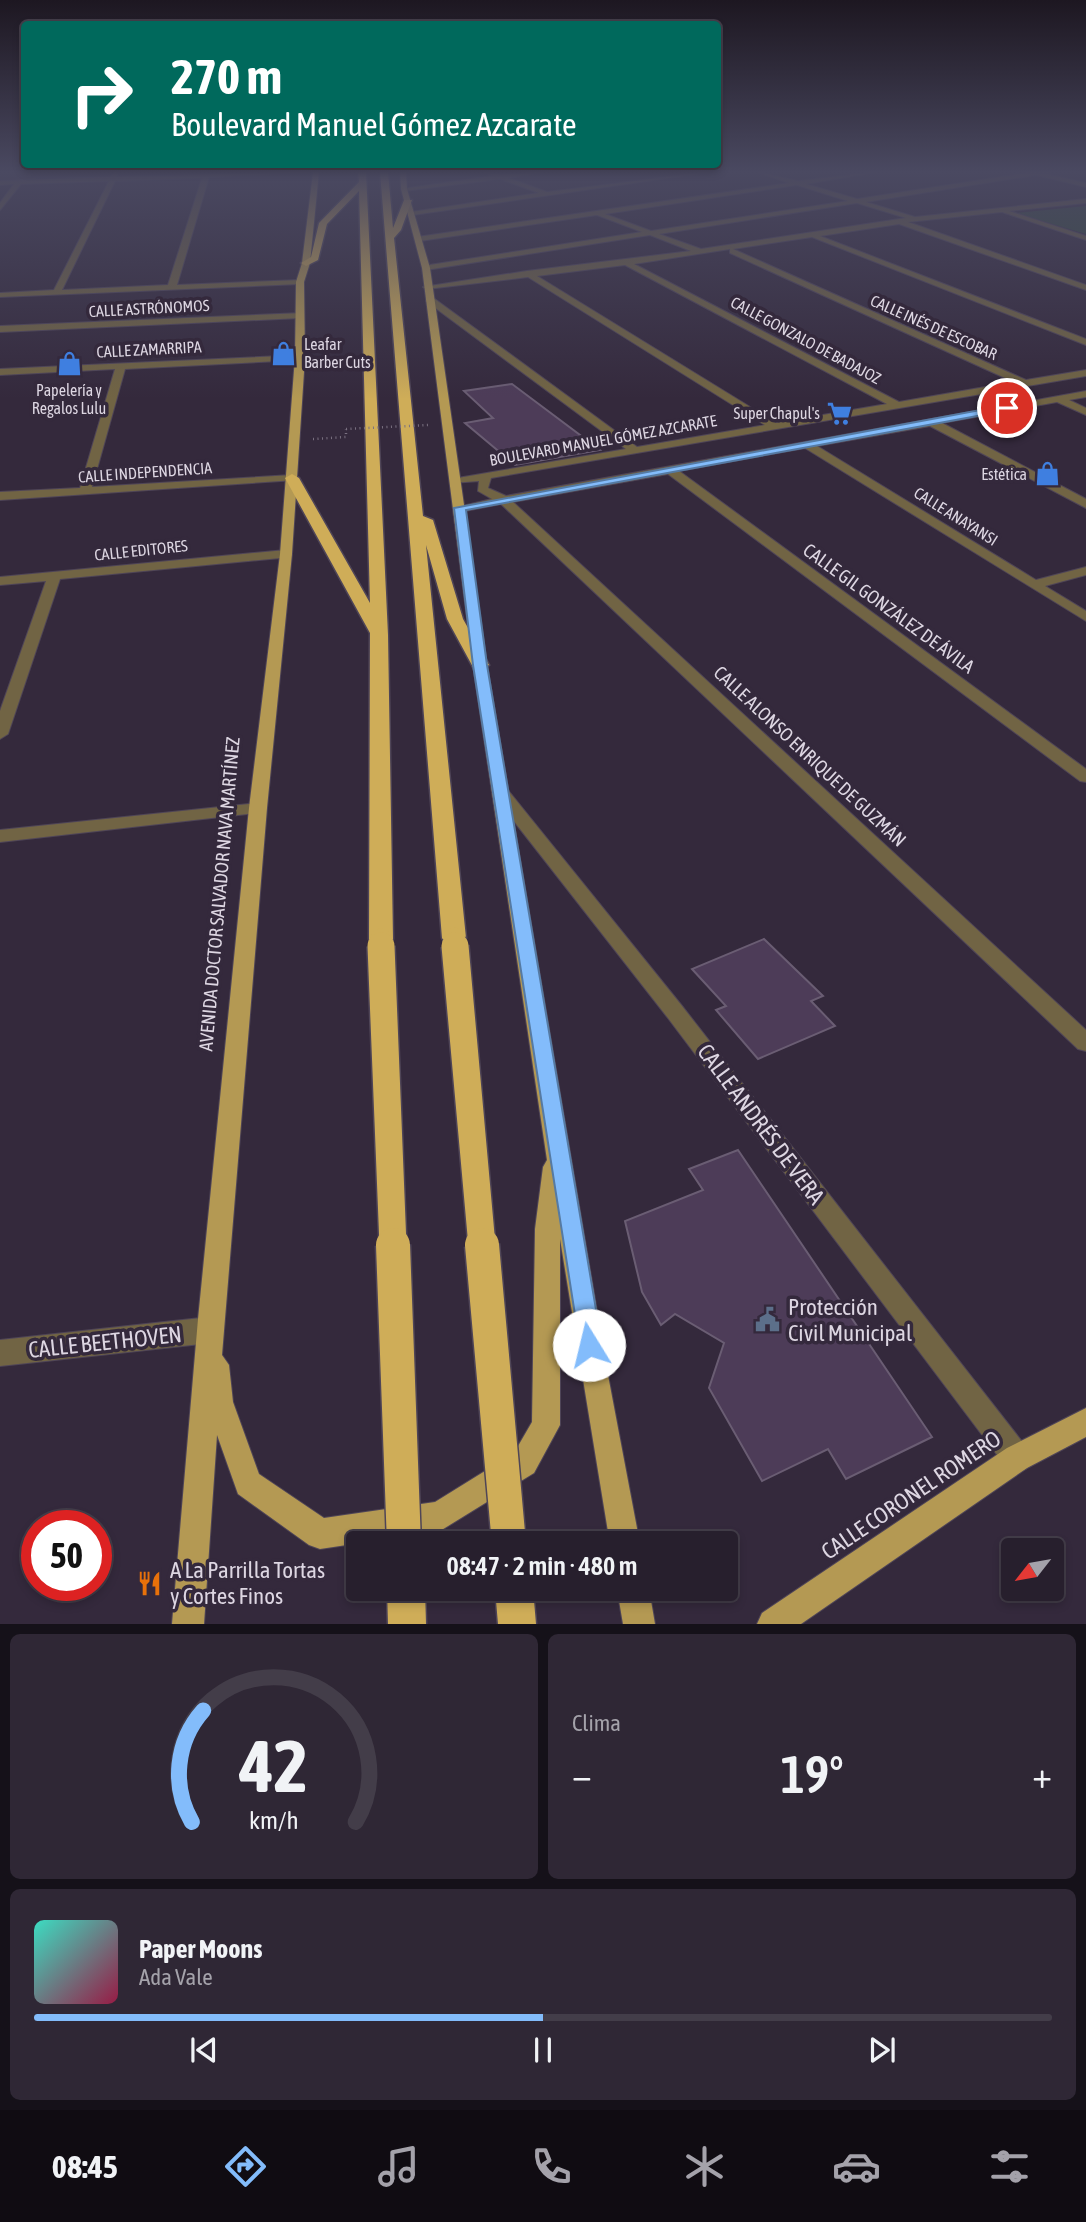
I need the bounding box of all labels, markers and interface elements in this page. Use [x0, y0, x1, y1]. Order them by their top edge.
text: 270 m [171, 48, 282, 104]
icon: right [56, 49, 147, 140]
text: Boulevard Manuel Gómez Azcarate [171, 106, 577, 143]
street label: CALLE INÉS DE ESCOBAR [868, 291, 1000, 363]
street label: CALLE GONZALO DE BADAJOZ [728, 293, 884, 387]
street label: CALLE ASTRÓNOMOS [88, 296, 210, 320]
place label: Leafar Barber Cuts [304, 335, 371, 371]
street label: CALLE ZAMARRIPA [96, 337, 202, 361]
shop icon: Leafar Barber Cuts [270, 339, 298, 367]
shop icon: Papelería y Regalos Lulu [55, 350, 83, 378]
pin [977, 378, 1037, 438]
place label: Papelería y Regalos Lulu [32, 381, 106, 418]
icon: arrive [988, 389, 1026, 427]
supermarket icon: Super Chapul's [826, 399, 854, 427]
place label: Super Chapul's [734, 404, 820, 423]
street label: BOULEVARD MANUEL GÓMEZ AZCARATE [488, 411, 718, 469]
street label: CALLE INDEPENDENCIA [77, 458, 213, 486]
shop icon: Estética [1033, 460, 1061, 488]
place label: Estética [981, 465, 1027, 483]
street label: CALLE ANAYANSI [911, 483, 1001, 549]
street label: CALLE EDITORES [93, 536, 189, 564]
street label: CALLE GIL GONZÁLEZ DE ÁVILA [799, 539, 979, 678]
street label: CALLE ALONSO ENRIQUE DE GUZMÁN [709, 661, 911, 851]
street label: AVENIDA DOCTOR SALVADOR NAVA MARTÍNEZ [194, 735, 244, 1052]
street label: CALLE ANDRÉS DE VERA [692, 1039, 830, 1210]
place label: Protección Civil Municipal [788, 1294, 912, 1346]
public building icon: Protección Civil Municipal [754, 1306, 782, 1334]
position arrow [552, 1308, 626, 1382]
street label: CALLE BEETHOVEN [27, 1321, 183, 1363]
street label: CALLE CORONEL ROMERO [817, 1425, 1005, 1565]
speed limit sign: 50 [21, 1510, 112, 1601]
north arrow [1001, 1538, 1064, 1601]
map controls [1001, 1538, 1064, 1601]
text: 08:47 · 2 min · 480 m [447, 1551, 637, 1581]
place label: A La Parrilla Tortas y Cortes Finos [170, 1557, 325, 1609]
restaurant icon: A La Parrilla Tortas y Cortes Finos [136, 1569, 164, 1597]
text: Clima [572, 1710, 621, 1736]
text: 42 [239, 1725, 308, 1808]
text: 19° [780, 1744, 844, 1804]
text: − [572, 1753, 592, 1796]
text: + [1032, 1753, 1052, 1796]
text: km/h [249, 1806, 299, 1834]
text: Paper Moons [139, 1934, 262, 1964]
text: Ada Vale [139, 1964, 213, 1990]
icon: previous [185, 2031, 223, 2069]
icon: pause [524, 2031, 562, 2069]
icon: next [863, 2031, 901, 2069]
icon: directions [221, 2142, 270, 2191]
icon: music [374, 2142, 423, 2191]
icon: phone [527, 2142, 576, 2191]
icon: climate [680, 2142, 729, 2191]
icon: car [832, 2142, 881, 2191]
icon: filters [985, 2142, 1034, 2191]
text: 08:45 [52, 2148, 118, 2185]

